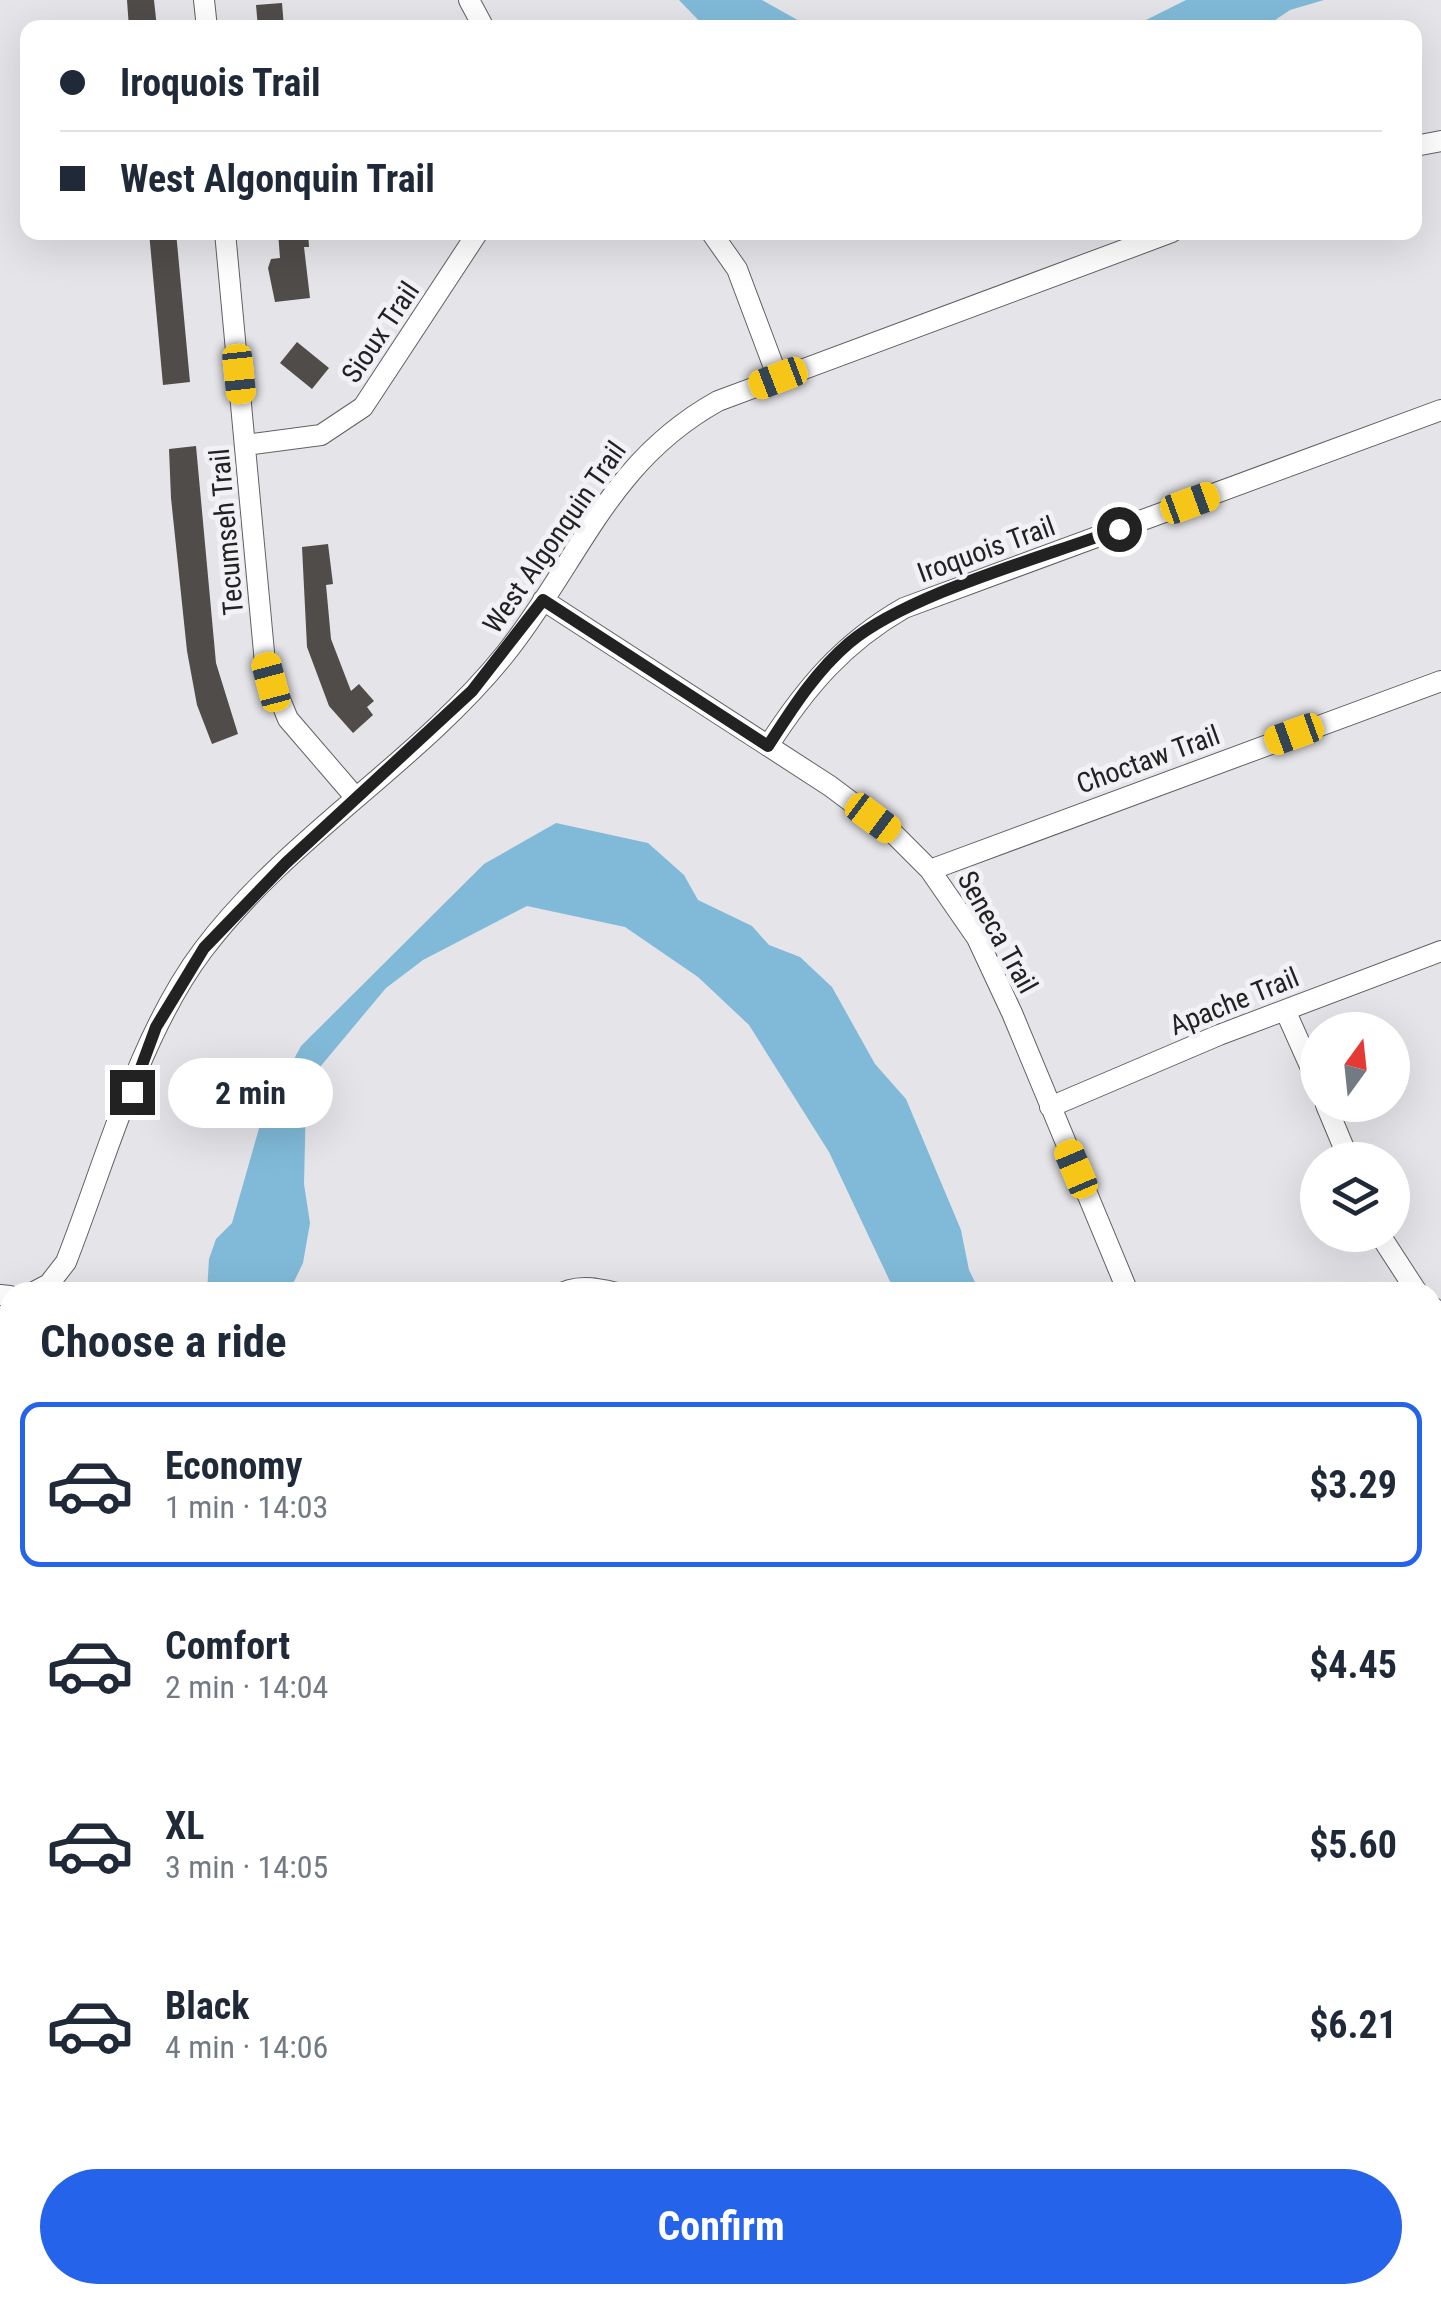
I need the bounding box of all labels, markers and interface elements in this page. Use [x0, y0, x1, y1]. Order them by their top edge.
text: Iroquois Trail [120, 61, 321, 105]
text: West Algonquin Trail [120, 157, 435, 201]
street label: Sioux Trail [335, 276, 426, 389]
car [221, 343, 257, 405]
car [745, 353, 811, 403]
street label: West Algonquin Trail [476, 435, 633, 640]
street label: Tecumseh Trail [203, 447, 250, 617]
car [1157, 479, 1223, 527]
route start [1097, 507, 1142, 552]
street label: Iroquois Trail [913, 509, 1059, 590]
car [249, 649, 293, 715]
car [1261, 710, 1327, 758]
street label: Choctaw Trail [1072, 718, 1224, 801]
car [840, 788, 906, 848]
street label: Seneca Trail [951, 865, 1045, 999]
street label: Apache Trail [1165, 961, 1304, 1042]
north arrow [1300, 1012, 1410, 1122]
map controls [1300, 1012, 1410, 1252]
callout: 2 min [167, 1057, 332, 1127]
route end [110, 1070, 155, 1115]
text: 2 min [215, 1074, 286, 1112]
car [1050, 1136, 1102, 1202]
button: layers [1300, 1142, 1410, 1252]
text: Choose a ride [40, 1315, 287, 1368]
icon: car [45, 1440, 135, 1530]
text: Economy [165, 1444, 302, 1488]
text: $3.29 [1309, 1463, 1397, 1507]
text: 1 min · 14:03 [165, 1488, 328, 1526]
icon: car [45, 1620, 135, 1710]
text: Comfort [165, 1624, 290, 1668]
text: $4.45 [1309, 1643, 1397, 1687]
text: 2 min · 14:04 [165, 1668, 328, 1706]
icon: car [45, 1800, 135, 1890]
text: XL [165, 1804, 204, 1848]
text: $5.60 [1309, 1823, 1397, 1867]
text: 3 min · 14:05 [165, 1848, 328, 1886]
icon: car [45, 1980, 135, 2070]
text: Black [165, 1984, 249, 2028]
text: $6.21 [1309, 2003, 1397, 2047]
text: 4 min · 14:06 [165, 2028, 328, 2066]
button: Confirm [40, 2169, 1402, 2284]

